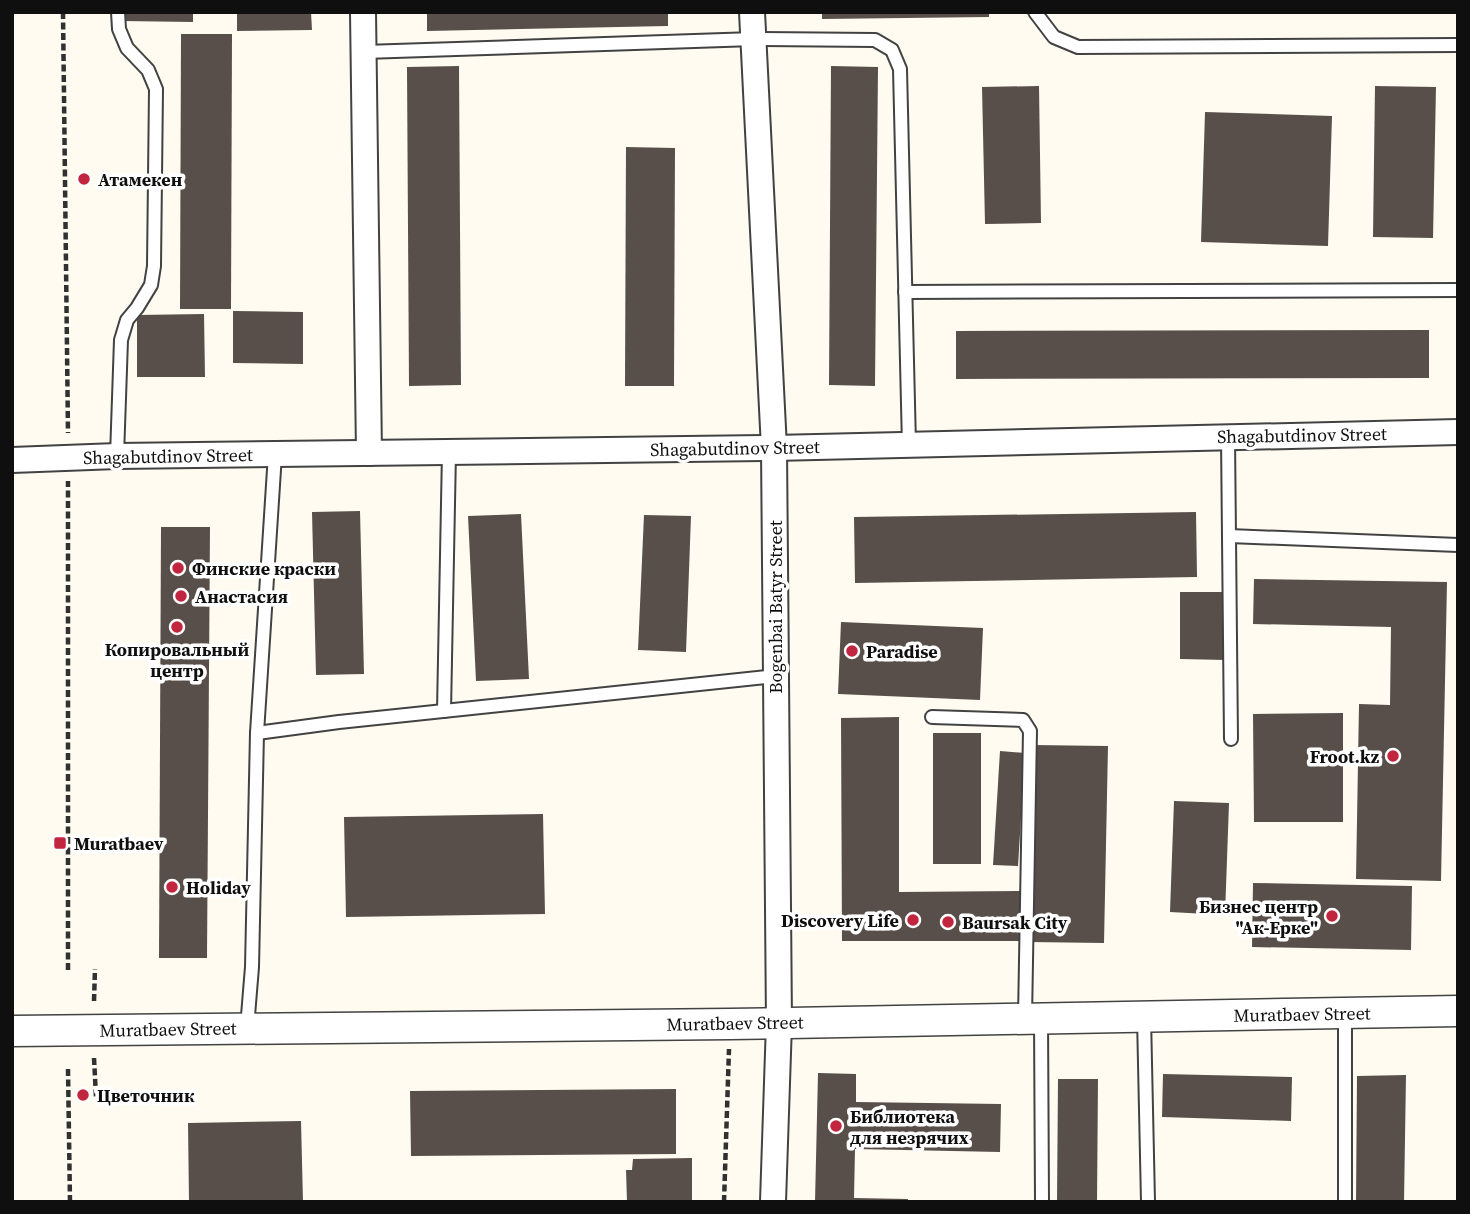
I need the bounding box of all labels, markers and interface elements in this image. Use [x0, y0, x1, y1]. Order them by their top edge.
place label: Атамекен [98, 167, 183, 192]
marker: Атамекен [76, 171, 92, 187]
street label: Shagabutdinov Street [1217, 421, 1387, 449]
street label: Shagabutdinov Street [650, 434, 820, 462]
street label: Shagabutdinov Street [83, 442, 253, 470]
street label: Bogenbai Batyr Street [763, 520, 788, 694]
place label: Финские краски [192, 556, 336, 581]
marker: Финские краски [170, 560, 186, 576]
place label: Анастасия [195, 584, 288, 609]
marker: Анастасия [173, 588, 189, 604]
marker: Копировальный центр [169, 619, 185, 635]
place label: Копировальный центр [105, 637, 249, 683]
place label: Paradise [866, 639, 938, 664]
marker: Paradise [844, 643, 860, 659]
place label: Froot.kz [1310, 744, 1380, 769]
marker: Froot.kz [1385, 748, 1401, 764]
place label: Muratbaev [74, 831, 164, 856]
marker: Muratbaev [52, 835, 68, 851]
place label: Hоliday [186, 875, 251, 900]
marker: Hоliday [164, 879, 180, 895]
place label: Бизнес центр "Ак-Ерке" [1199, 894, 1318, 940]
place label: Discovery Life [781, 908, 899, 933]
marker: Бизнес центр "Ак-Ерке" [1324, 908, 1340, 924]
place label: Baursak City [962, 910, 1068, 935]
marker: Discovery Life [905, 912, 921, 928]
marker: Baursak City [940, 914, 956, 930]
street label: Muratbaev Street [1233, 1000, 1371, 1028]
street label: Muratbaev Street [666, 1009, 804, 1037]
street label: Muratbaev Street [99, 1015, 237, 1043]
place label: Цветочник [97, 1083, 195, 1108]
marker: Цветочник [75, 1087, 91, 1103]
place label: Библиотека для незрячих [850, 1104, 969, 1150]
marker: Библиотека для незрячих [828, 1118, 844, 1134]

